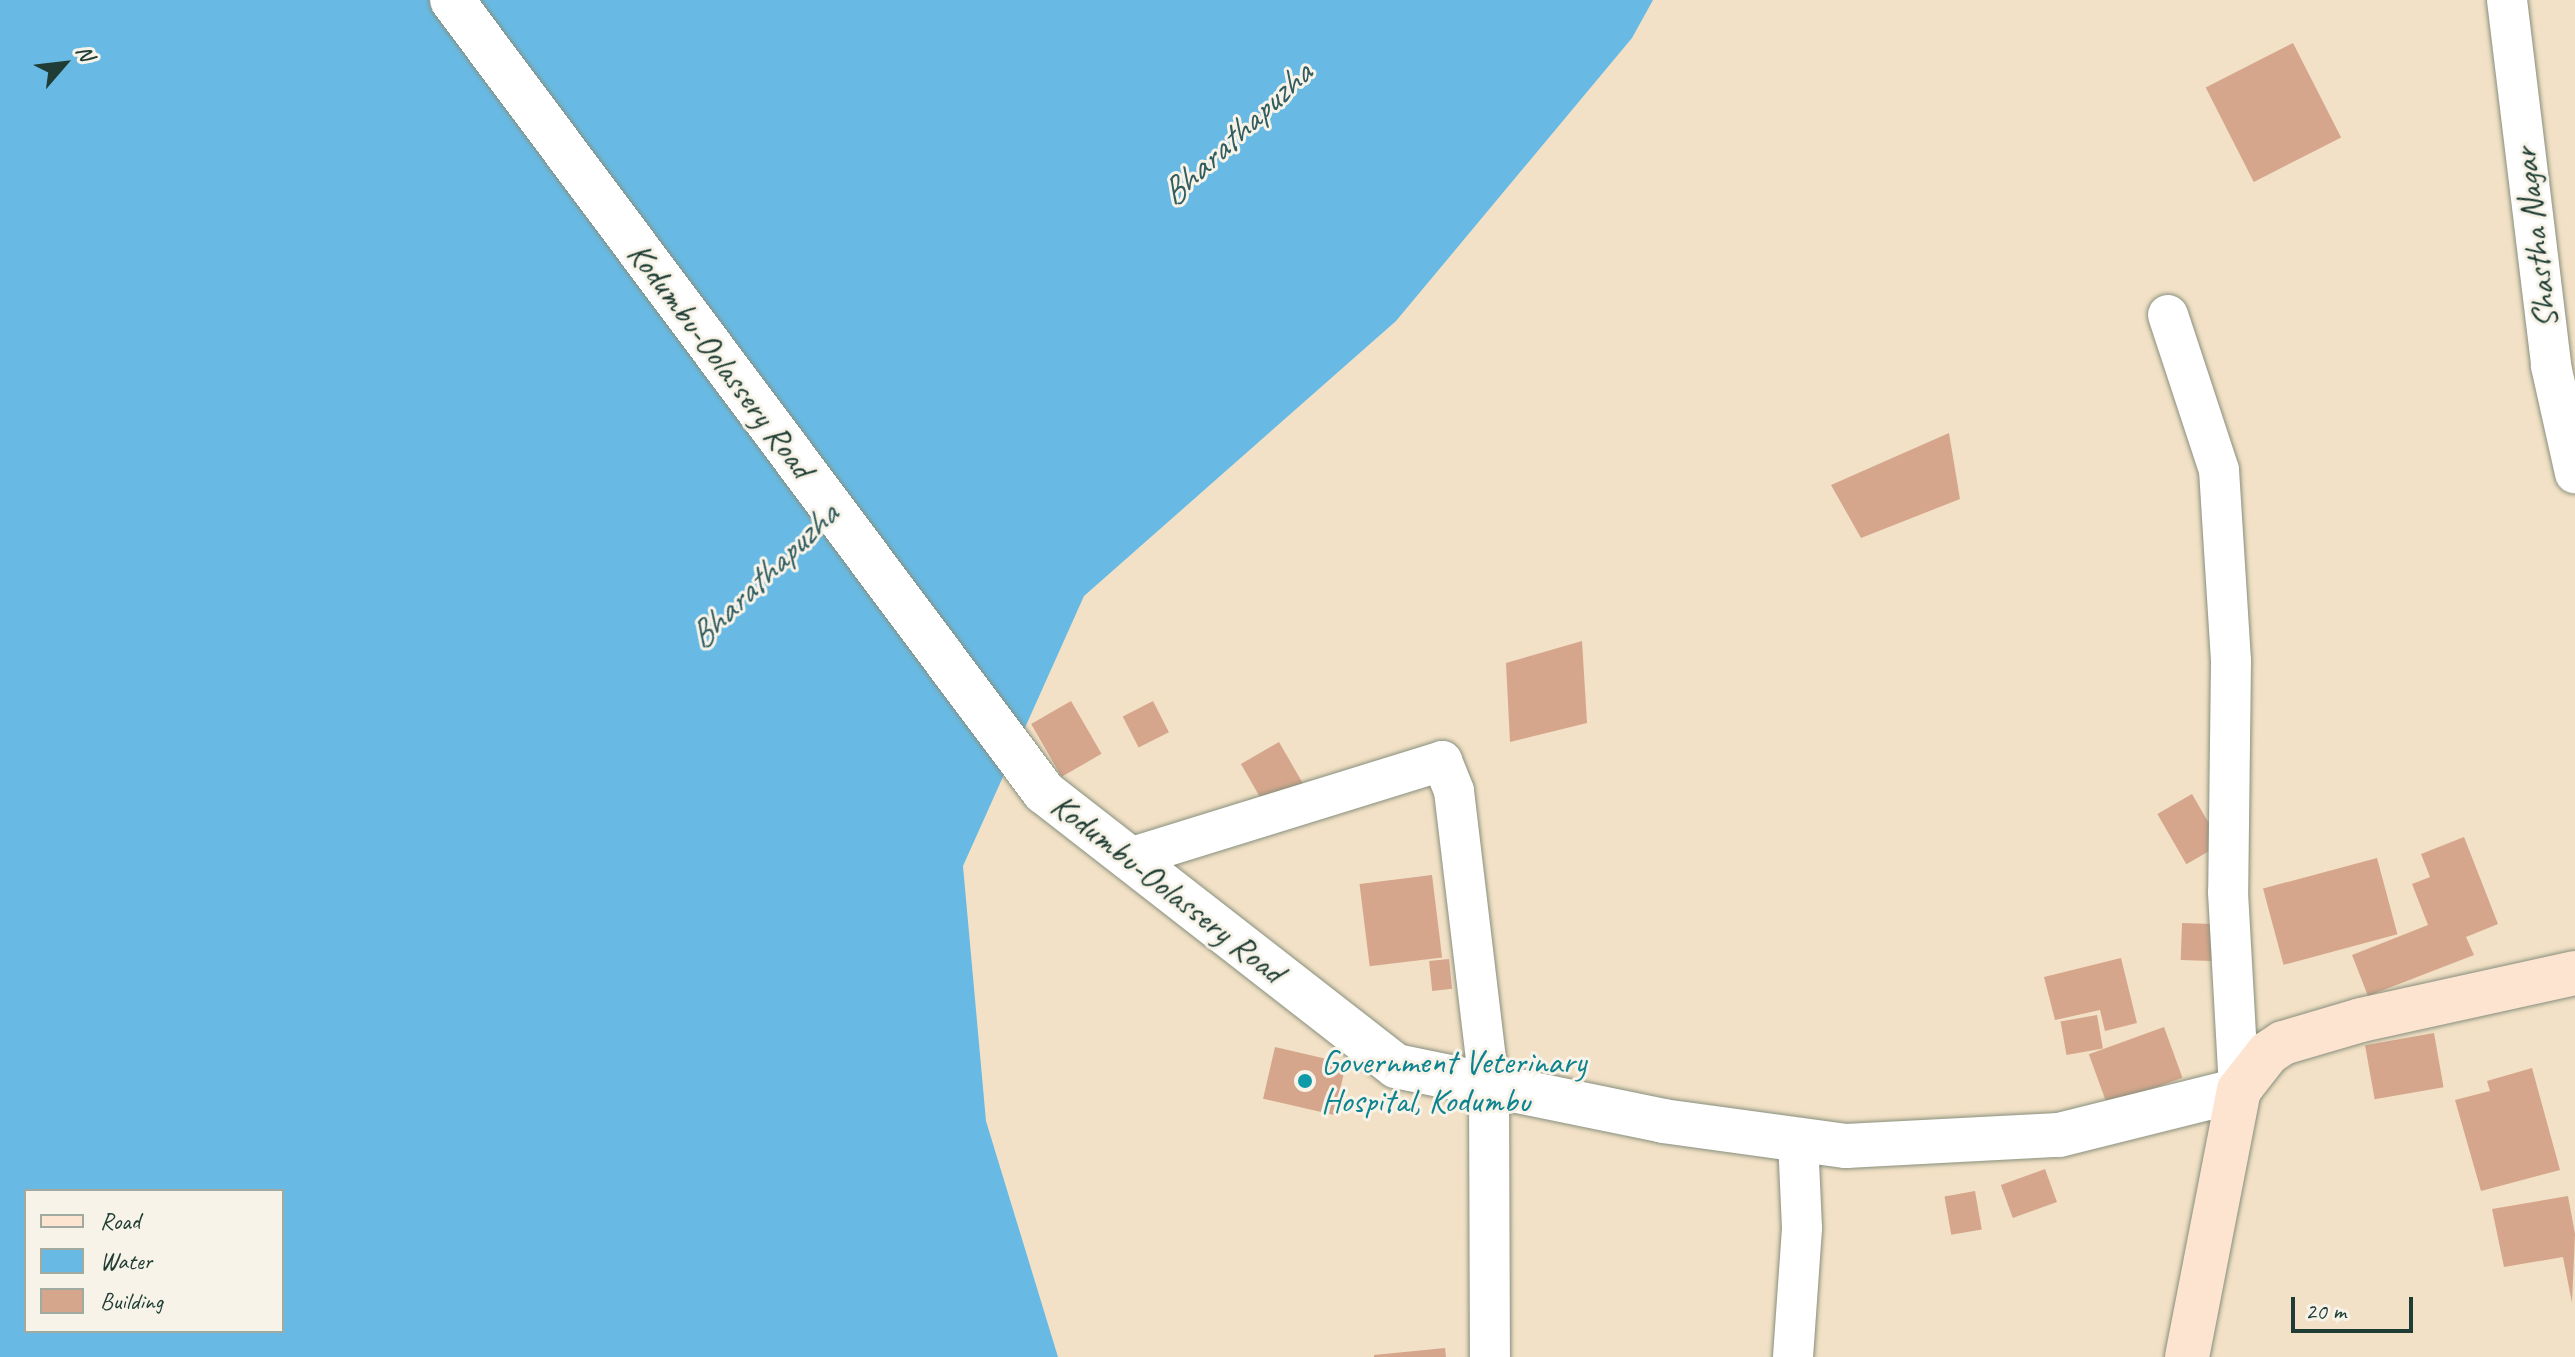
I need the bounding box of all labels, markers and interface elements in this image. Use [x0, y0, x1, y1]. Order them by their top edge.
north arrow [24, 24, 104, 104]
text: N [70, 40, 101, 65]
water label: Bharathapuzha [1151, 53, 1321, 215]
street label: Shastha Nagar [2504, 145, 2566, 331]
street label: Kodumbu-Oolassery Road [619, 234, 823, 486]
water label: Bharathapuzha [679, 494, 847, 658]
street label: Kodumbu-Oolassery Road [1043, 784, 1293, 992]
place label: Government Veterinary Hospital, Kodumbu [1321, 1041, 1586, 1120]
marker: Government Veterinary Hospital, Kodumbu [1296, 1072, 1314, 1090]
legend [24, 1189, 284, 1333]
text: Road [100, 1206, 140, 1236]
text: Water [100, 1246, 152, 1276]
scale bar [2295, 1281, 2417, 1331]
text: Building [100, 1286, 163, 1316]
text: 20 m [2305, 1296, 2346, 1326]

